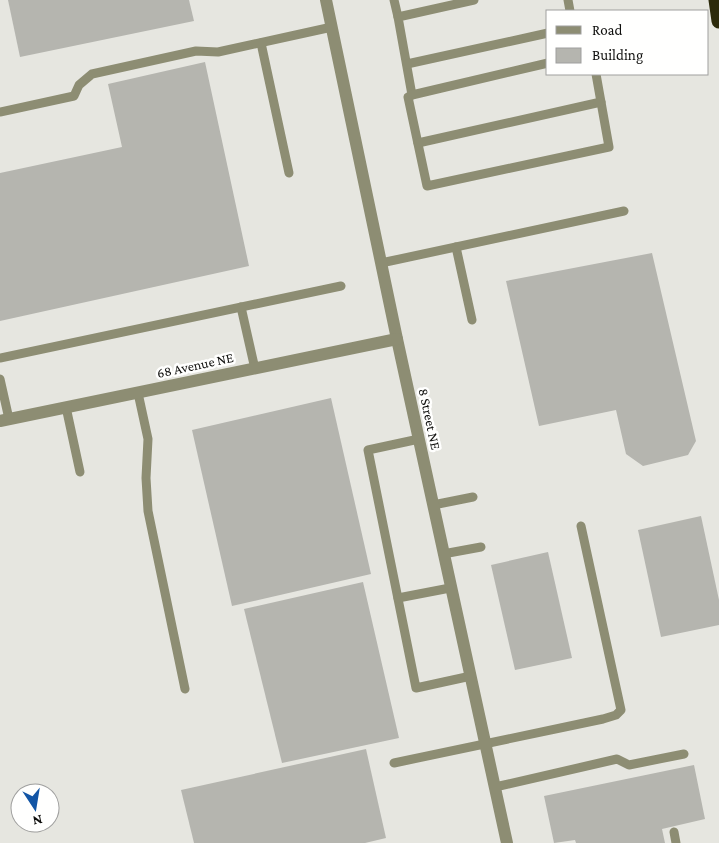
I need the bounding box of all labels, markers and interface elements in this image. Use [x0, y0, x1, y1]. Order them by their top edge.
legend [546, 10, 709, 75]
text: Road [592, 22, 623, 38]
text: Building [592, 47, 643, 64]
street label: 68 Avenue NE [155, 349, 235, 381]
street label: 8 Street NE [416, 387, 444, 452]
north arrow [10, 783, 60, 833]
text: N [31, 812, 44, 830]

